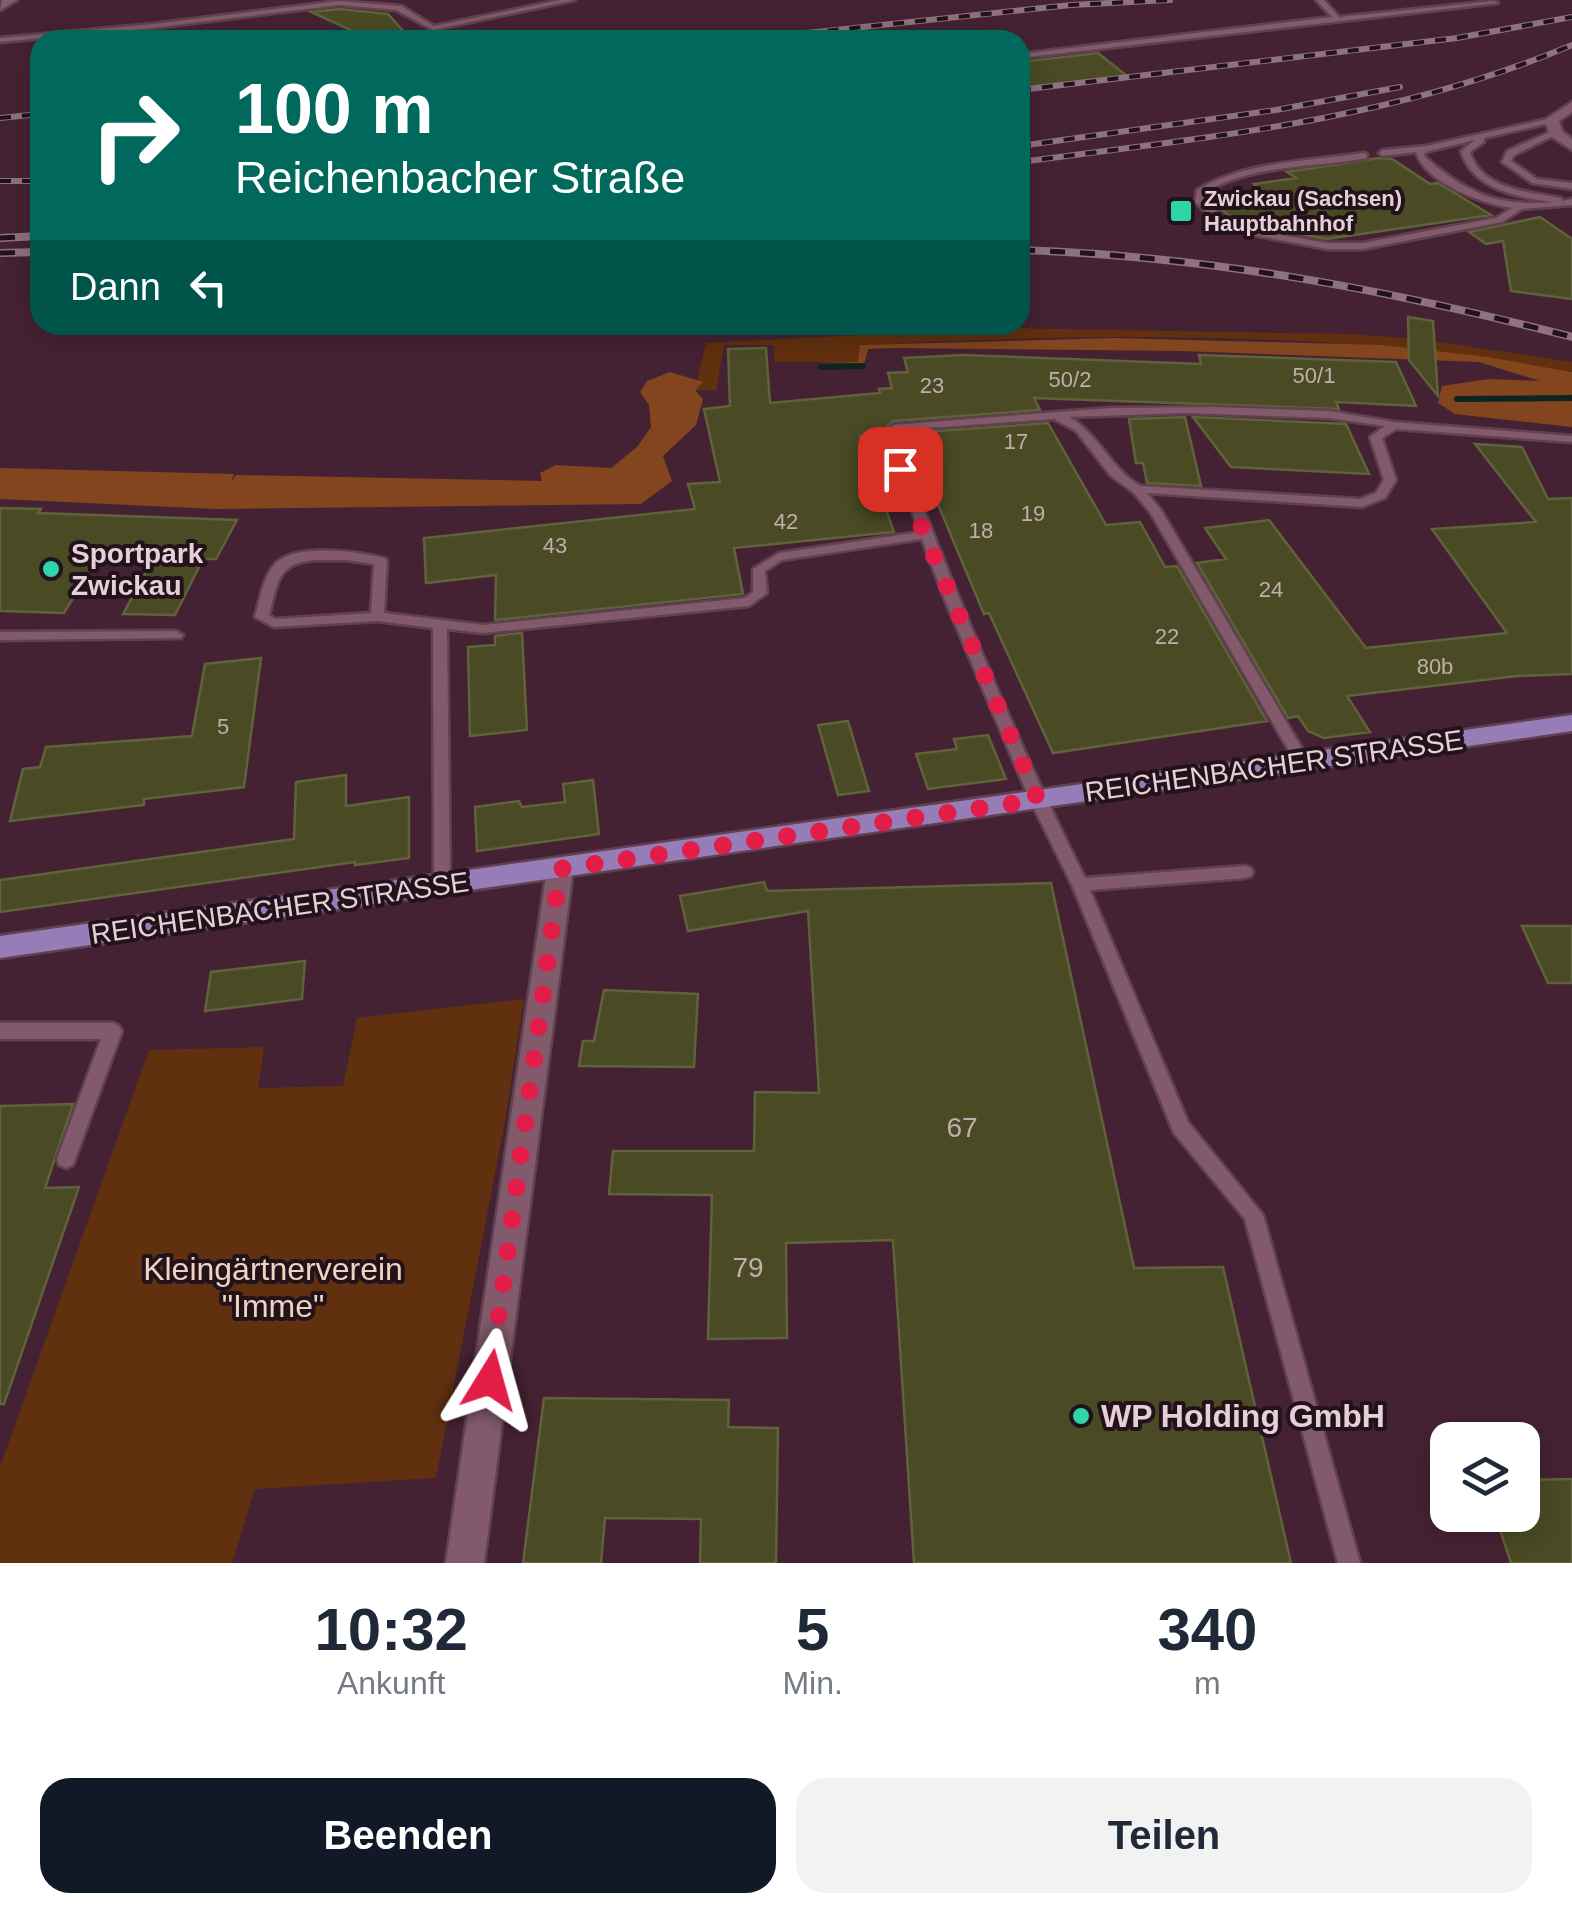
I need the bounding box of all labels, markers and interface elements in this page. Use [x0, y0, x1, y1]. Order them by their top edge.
icon: right [70, 70, 200, 200]
text: 100 m [235, 70, 433, 148]
text: Reichenbacher Straße [235, 152, 685, 203]
place label: Zwickau (Sachsen) Hauptbahnhof [1204, 186, 1402, 236]
marker: Zwickau (Sachsen) Hauptbahnhof [1168, 198, 1194, 224]
icon: left [181, 260, 236, 315]
text: Dann [70, 266, 161, 308]
house number: 50/1 [1293, 363, 1335, 388]
house number: 50/2 [1049, 367, 1091, 392]
house number: 23 [920, 373, 944, 398]
pin [858, 427, 943, 512]
house number: 17 [1004, 429, 1028, 454]
icon: arrive [873, 442, 928, 497]
house number: 19 [1021, 501, 1045, 526]
house number: 42 [774, 509, 798, 534]
house number: 18 [969, 518, 993, 543]
house number: 43 [543, 533, 567, 558]
place label: Sportpark Zwickau [71, 538, 204, 601]
marker: Sportpark Zwickau [40, 558, 62, 580]
house number: 24 [1259, 577, 1283, 602]
house number: 22 [1155, 624, 1179, 649]
house number: 80b [1417, 654, 1453, 679]
house number: 5 [217, 714, 229, 739]
street label: REICHENBACHER STRASSE [1083, 724, 1465, 808]
street label: REICHENBACHER STRASSE [89, 866, 471, 950]
house number: 67 [946, 1112, 978, 1143]
park label: Kleingärtnerverein "Imme" [143, 1251, 403, 1324]
house number: 79 [732, 1252, 764, 1283]
position arrow [438, 1328, 542, 1432]
place label: WP Holding GmbH [1101, 1398, 1385, 1434]
marker: WP Holding GmbH [1070, 1405, 1092, 1427]
map controls [1430, 1422, 1540, 1532]
button: layers [1430, 1422, 1540, 1532]
text: 10:32 [314, 1596, 468, 1663]
text: 5 [796, 1596, 829, 1663]
text: 340 [1157, 1596, 1257, 1663]
text: Ankunft [337, 1665, 445, 1701]
text: Min. [782, 1665, 843, 1701]
text: m [1194, 1665, 1221, 1701]
button: Beenden [40, 1778, 776, 1893]
button: Teilen [796, 1778, 1532, 1893]

